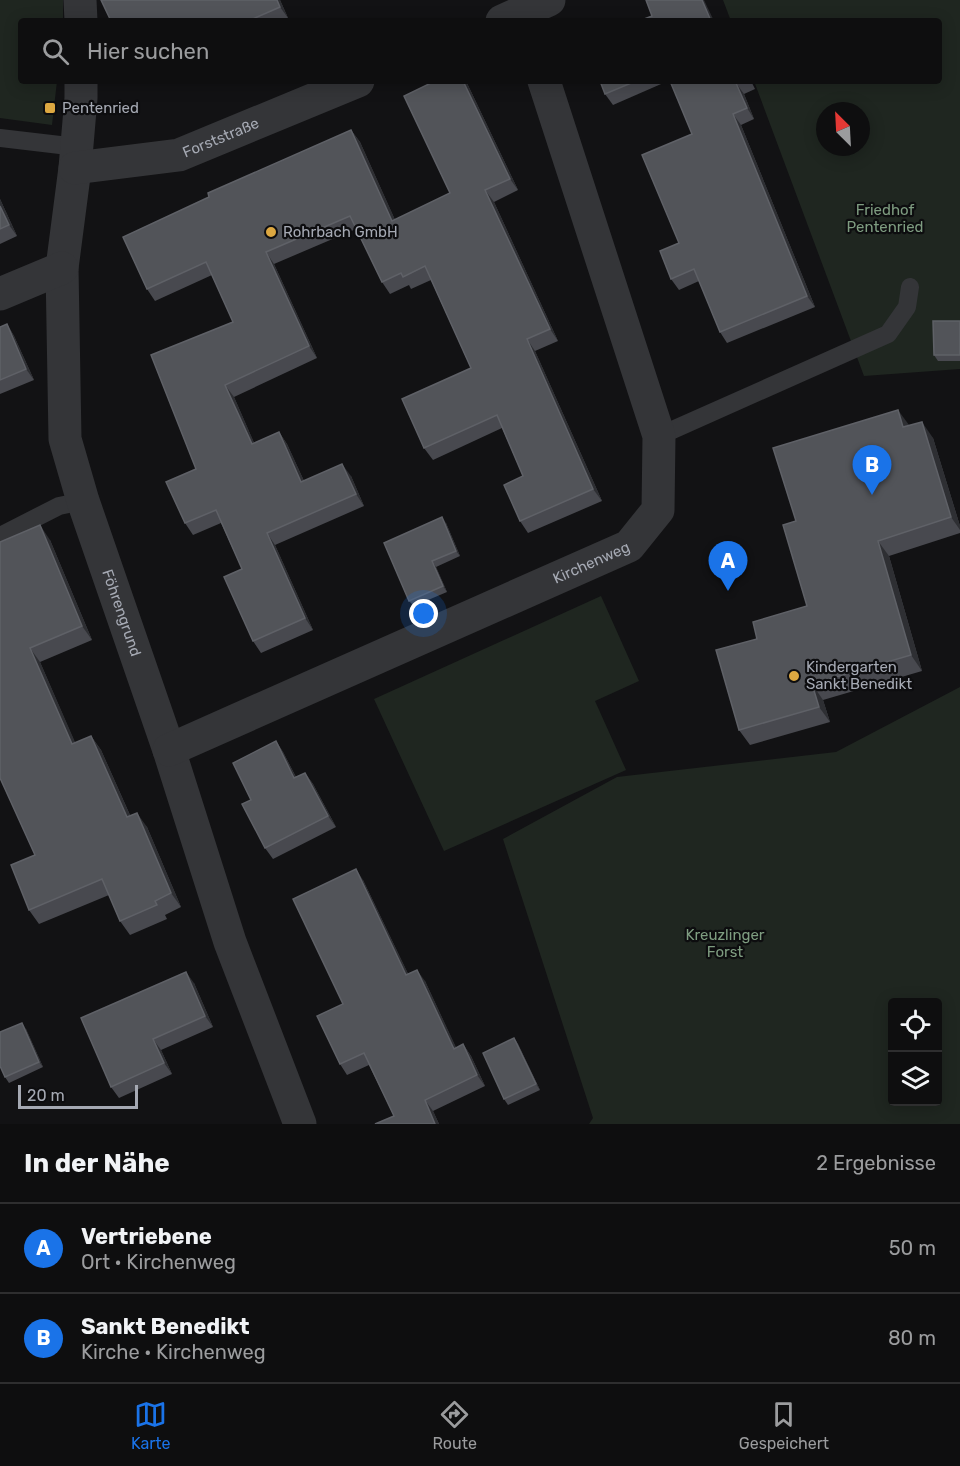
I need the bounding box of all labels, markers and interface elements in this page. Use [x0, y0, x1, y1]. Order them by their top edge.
search box [18, 18, 942, 84]
icon: search [39, 35, 72, 68]
text: Hier suchen [87, 38, 209, 65]
place label: Pentenried [62, 99, 139, 117]
marker: Pentenried [43, 101, 57, 115]
north arrow [816, 102, 870, 156]
street label: Forststraße [180, 114, 262, 162]
park label: Friedhof Pentenried [847, 201, 923, 236]
place label: Rohrbach GmbH [283, 223, 398, 241]
marker: Rohrbach GmbH [264, 225, 278, 239]
pin: B [852, 446, 892, 495]
street label: Kirchenweg [550, 538, 633, 588]
pin: A [708, 542, 748, 591]
street label: Föhrengrund [98, 567, 145, 659]
your location [409, 599, 438, 628]
place label: Kindergarten Sankt Benedikt [806, 658, 912, 693]
marker: Kindergarten Sankt Benedikt [787, 669, 801, 683]
park label: Kreuzlinger Forst [685, 926, 765, 961]
map controls [888, 998, 942, 1106]
button: locate [888, 998, 942, 1052]
button: layers [888, 1052, 942, 1106]
scale bar [18, 1082, 138, 1110]
text: 20 m [27, 1086, 65, 1105]
text: In der Nähe [24, 1148, 170, 1179]
text: 2 Ergebnisse [816, 1151, 936, 1175]
text: Vertriebene [81, 1223, 212, 1250]
text: A [36, 1236, 51, 1260]
text: 50 m [889, 1236, 936, 1260]
text: Ort · Kirchenweg [81, 1250, 236, 1274]
text: Sankt Benedikt [81, 1313, 250, 1340]
text: B [36, 1326, 51, 1350]
text: 80 m [888, 1326, 936, 1350]
text: Kirche · Kirchenweg [81, 1340, 266, 1364]
tab: Karte [131, 1398, 171, 1453]
tab: Route [432, 1398, 477, 1453]
tab: Gespeichert [739, 1398, 829, 1453]

